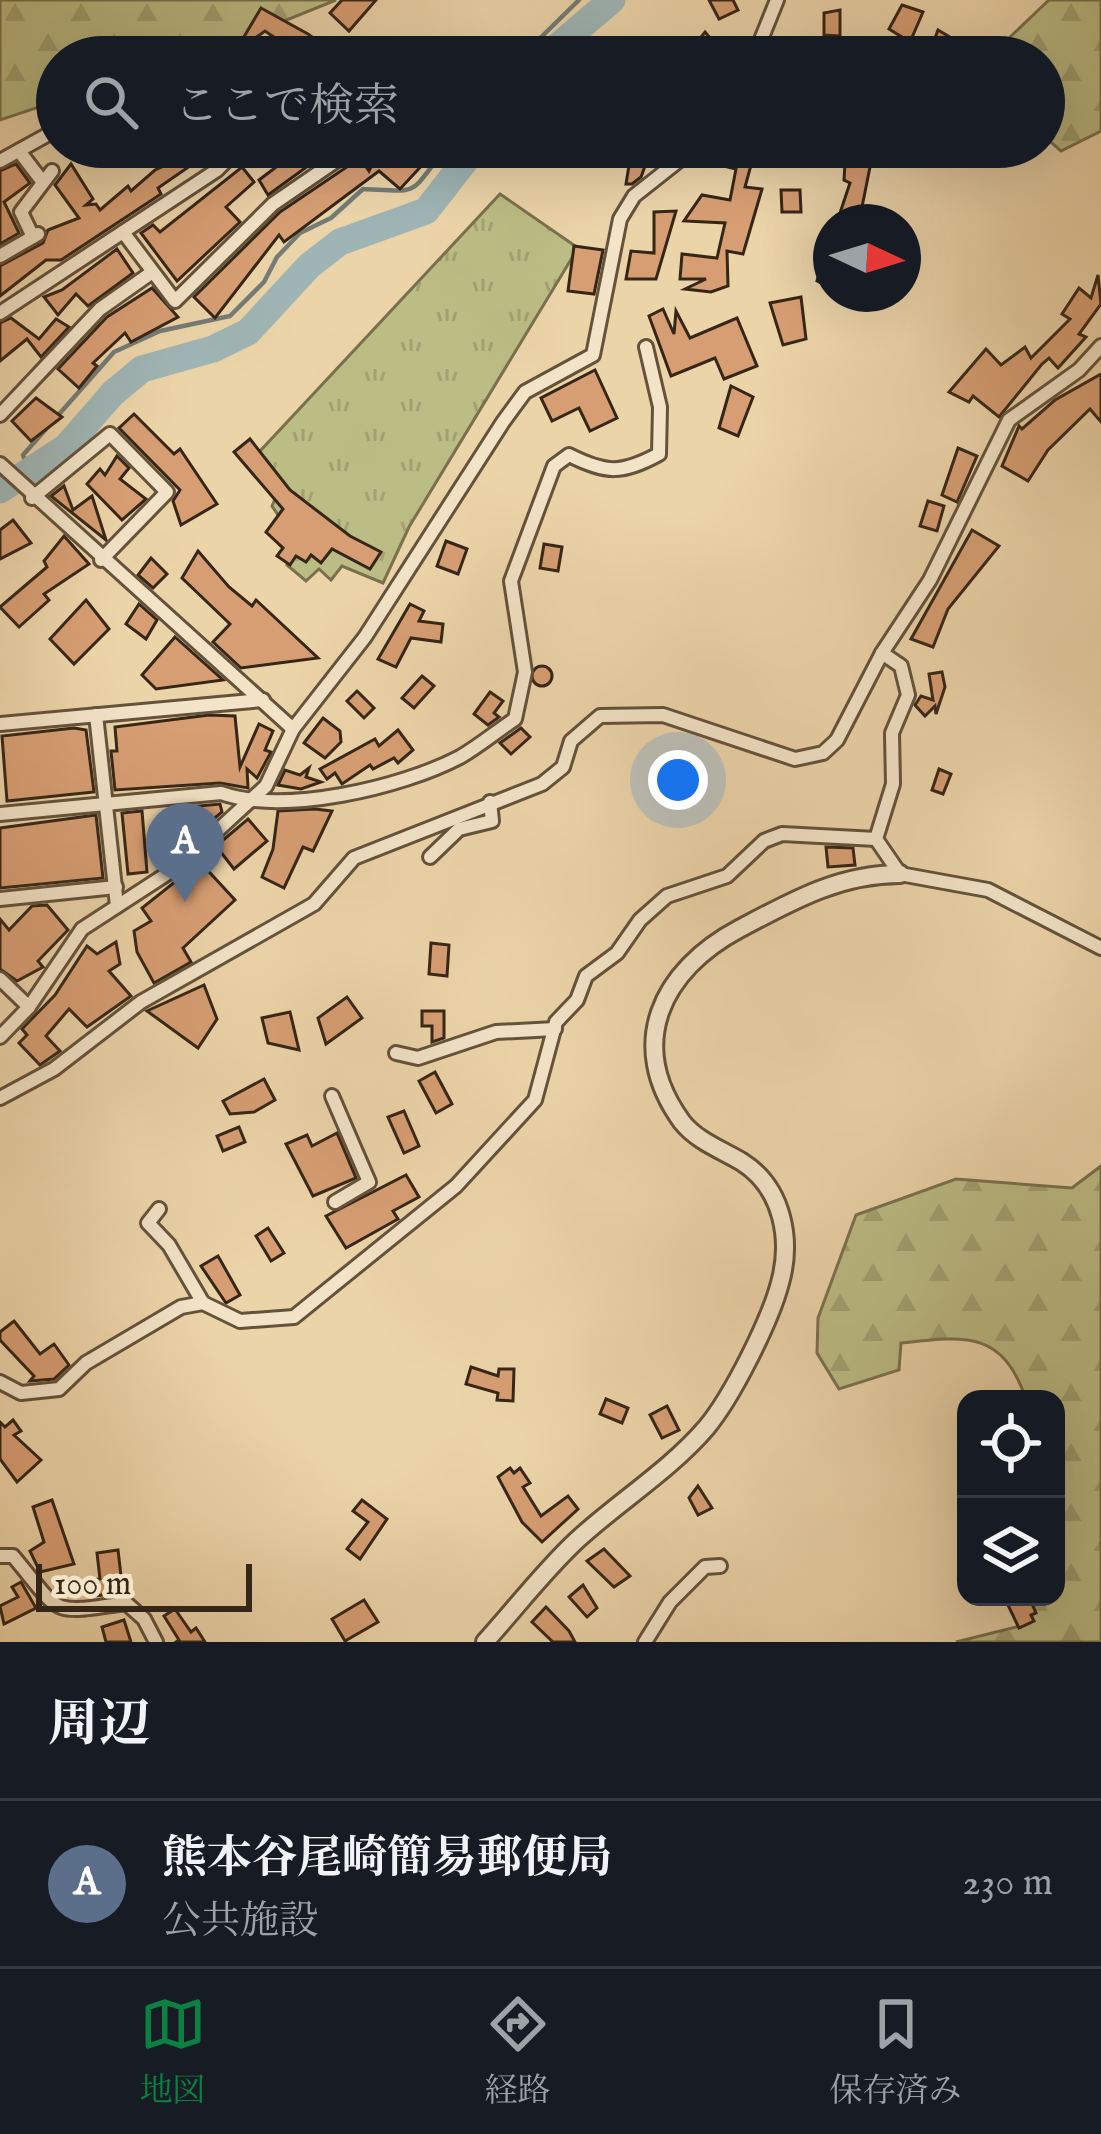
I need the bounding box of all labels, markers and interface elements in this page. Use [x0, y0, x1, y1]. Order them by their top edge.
search box [36, 36, 1065, 168]
icon: search [78, 69, 144, 135]
text: ここで検索 [174, 79, 399, 136]
north arrow [813, 204, 921, 312]
your location [648, 750, 708, 810]
pin: A [146, 803, 224, 902]
map controls [957, 1390, 1065, 1606]
button: locate [957, 1390, 1065, 1498]
button: layers [957, 1498, 1065, 1606]
scale bar [36, 1558, 252, 1611]
text: 100 m [54, 1564, 131, 1606]
text: 周辺 [48, 1694, 150, 1759]
text: 熊本谷尾崎簡易郵便局 [162, 1831, 612, 1888]
text: A [74, 1859, 100, 1908]
text: 230 m [962, 1859, 1053, 1908]
text: 公共施設 [162, 1898, 318, 1947]
tab: 地図 [140, 1991, 206, 2113]
tab: 経路 [485, 1991, 551, 2113]
tab: 保存済み [830, 1991, 962, 2113]

